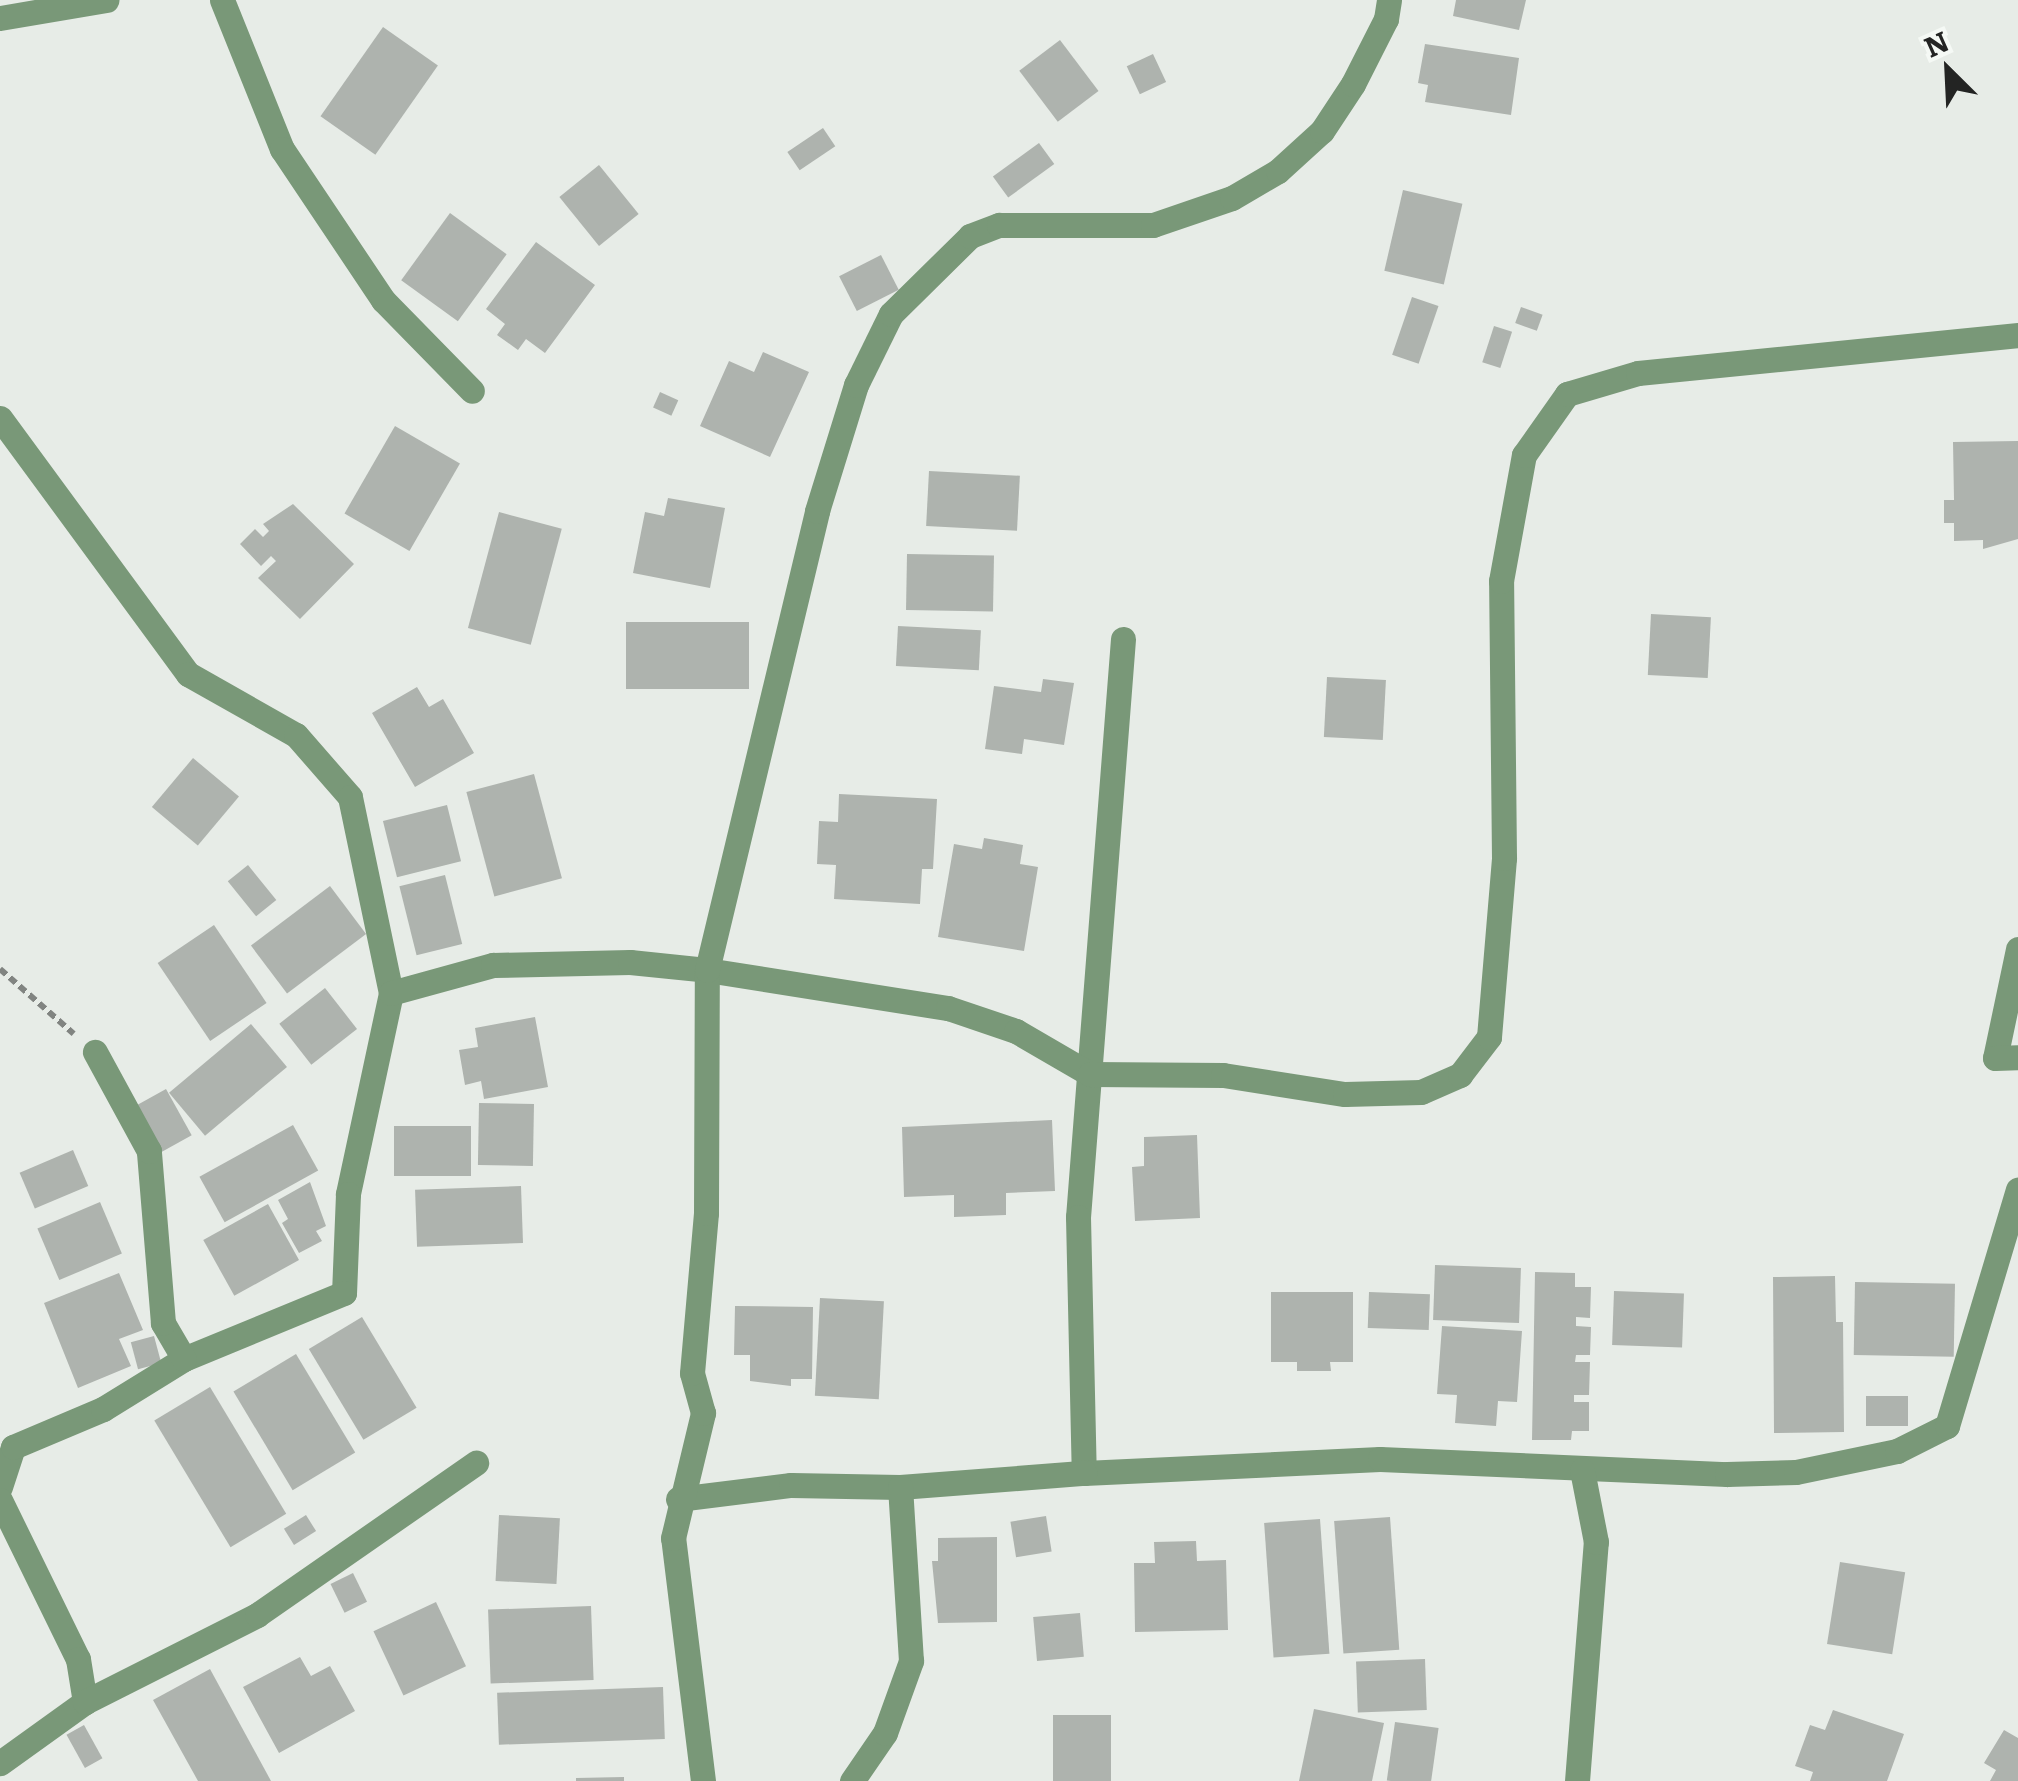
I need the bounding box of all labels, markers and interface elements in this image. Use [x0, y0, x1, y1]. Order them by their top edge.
text: N [1917, 19, 1955, 67]
north arrow [1898, 20, 1998, 120]

